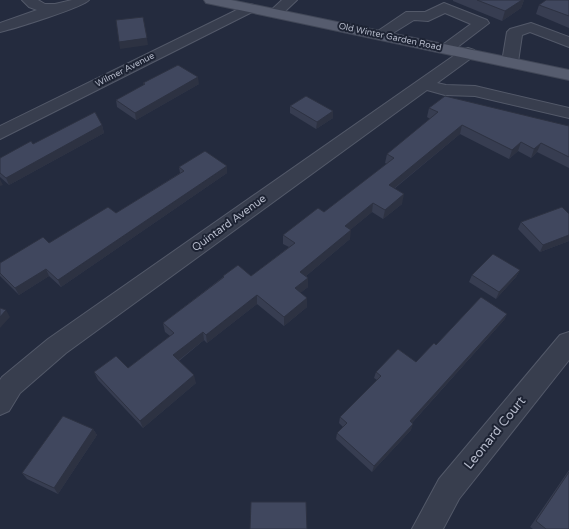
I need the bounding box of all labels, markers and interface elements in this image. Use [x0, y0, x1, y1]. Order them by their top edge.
street label: Old Winter Garden Road [338, 21, 442, 53]
street label: Wilmer Avenue [94, 50, 156, 90]
street label: Quintard Avenue [189, 192, 269, 254]
street label: Leonard Court [461, 393, 529, 473]

